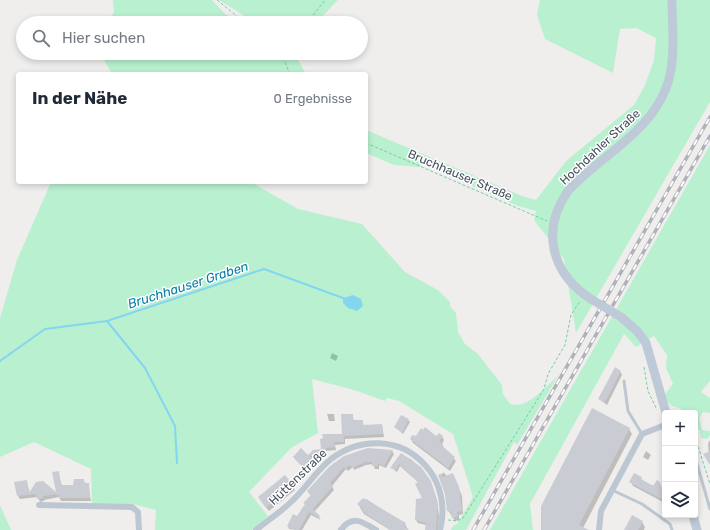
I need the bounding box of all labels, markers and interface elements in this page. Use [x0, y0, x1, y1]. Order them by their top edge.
search box [16, 16, 368, 60]
icon: search [30, 27, 52, 49]
text: Hier suchen [62, 29, 145, 47]
text: In der Nähe [32, 88, 127, 108]
text: 0 Ergebnisse [274, 91, 352, 106]
street label: Hochdahler Straße [557, 106, 643, 188]
street label: Bruchhauser Straße [406, 147, 515, 203]
water label: Bruchhauser Graben [126, 258, 250, 312]
map controls [662, 410, 698, 518]
button: + [662, 410, 698, 446]
street label: Hüttenstraße [266, 446, 330, 508]
button: − [662, 446, 698, 482]
button: layers [662, 482, 698, 518]

